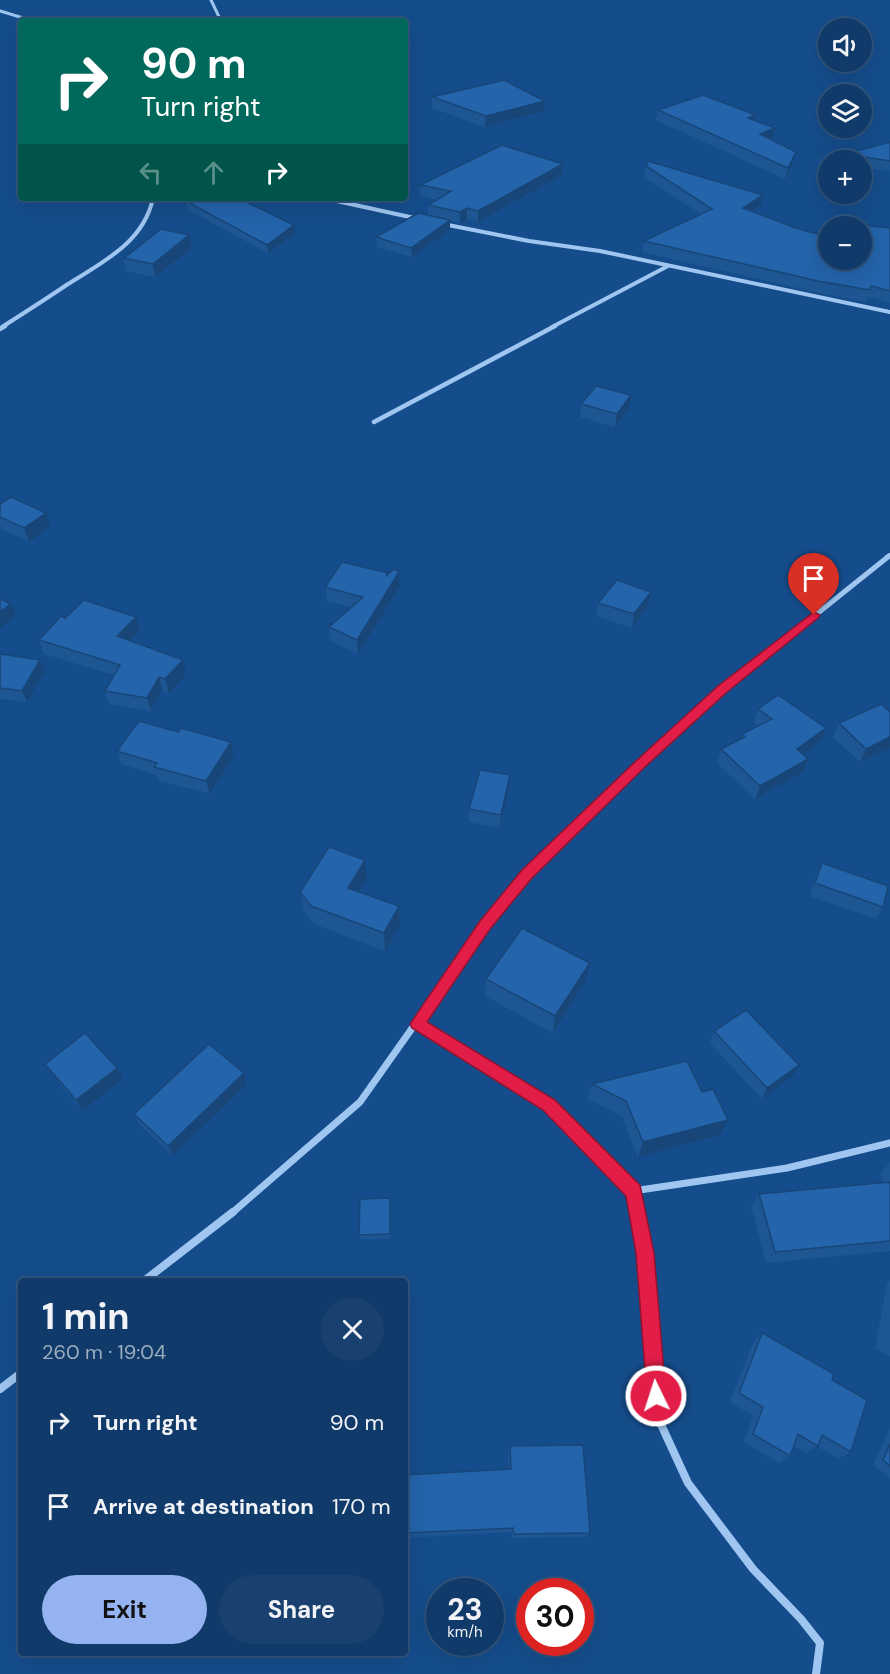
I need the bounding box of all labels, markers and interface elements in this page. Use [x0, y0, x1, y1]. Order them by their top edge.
map controls [818, 18, 872, 270]
button: sound [818, 18, 872, 72]
text: 90 m [141, 36, 247, 91]
icon: right [42, 42, 120, 120]
button: layers [818, 84, 872, 138]
text: Turn right [141, 89, 261, 124]
button: + [818, 150, 872, 204]
icon: left [134, 156, 167, 189]
icon: ahead [197, 156, 230, 189]
icon: right [260, 156, 293, 189]
button: − [818, 216, 872, 270]
pin [788, 553, 839, 615]
icon: arrive [797, 562, 830, 595]
text: 1 min [42, 1293, 130, 1340]
button: close [321, 1298, 384, 1361]
text: 260 m · 19:04 [42, 1339, 166, 1365]
position arrow [624, 1364, 688, 1428]
icon: right [42, 1406, 75, 1439]
text: Turn right [93, 1408, 198, 1437]
text: 90 m [330, 1408, 384, 1437]
icon: arrive [42, 1490, 75, 1523]
text: Arrive at destination [93, 1492, 314, 1521]
text: 170 m [332, 1492, 391, 1521]
button: Exit [42, 1575, 207, 1644]
button: Share [219, 1575, 384, 1644]
speed limit sign: 30 [516, 1578, 594, 1656]
text: 23 [447, 1590, 483, 1629]
text: km/h [447, 1622, 483, 1642]

